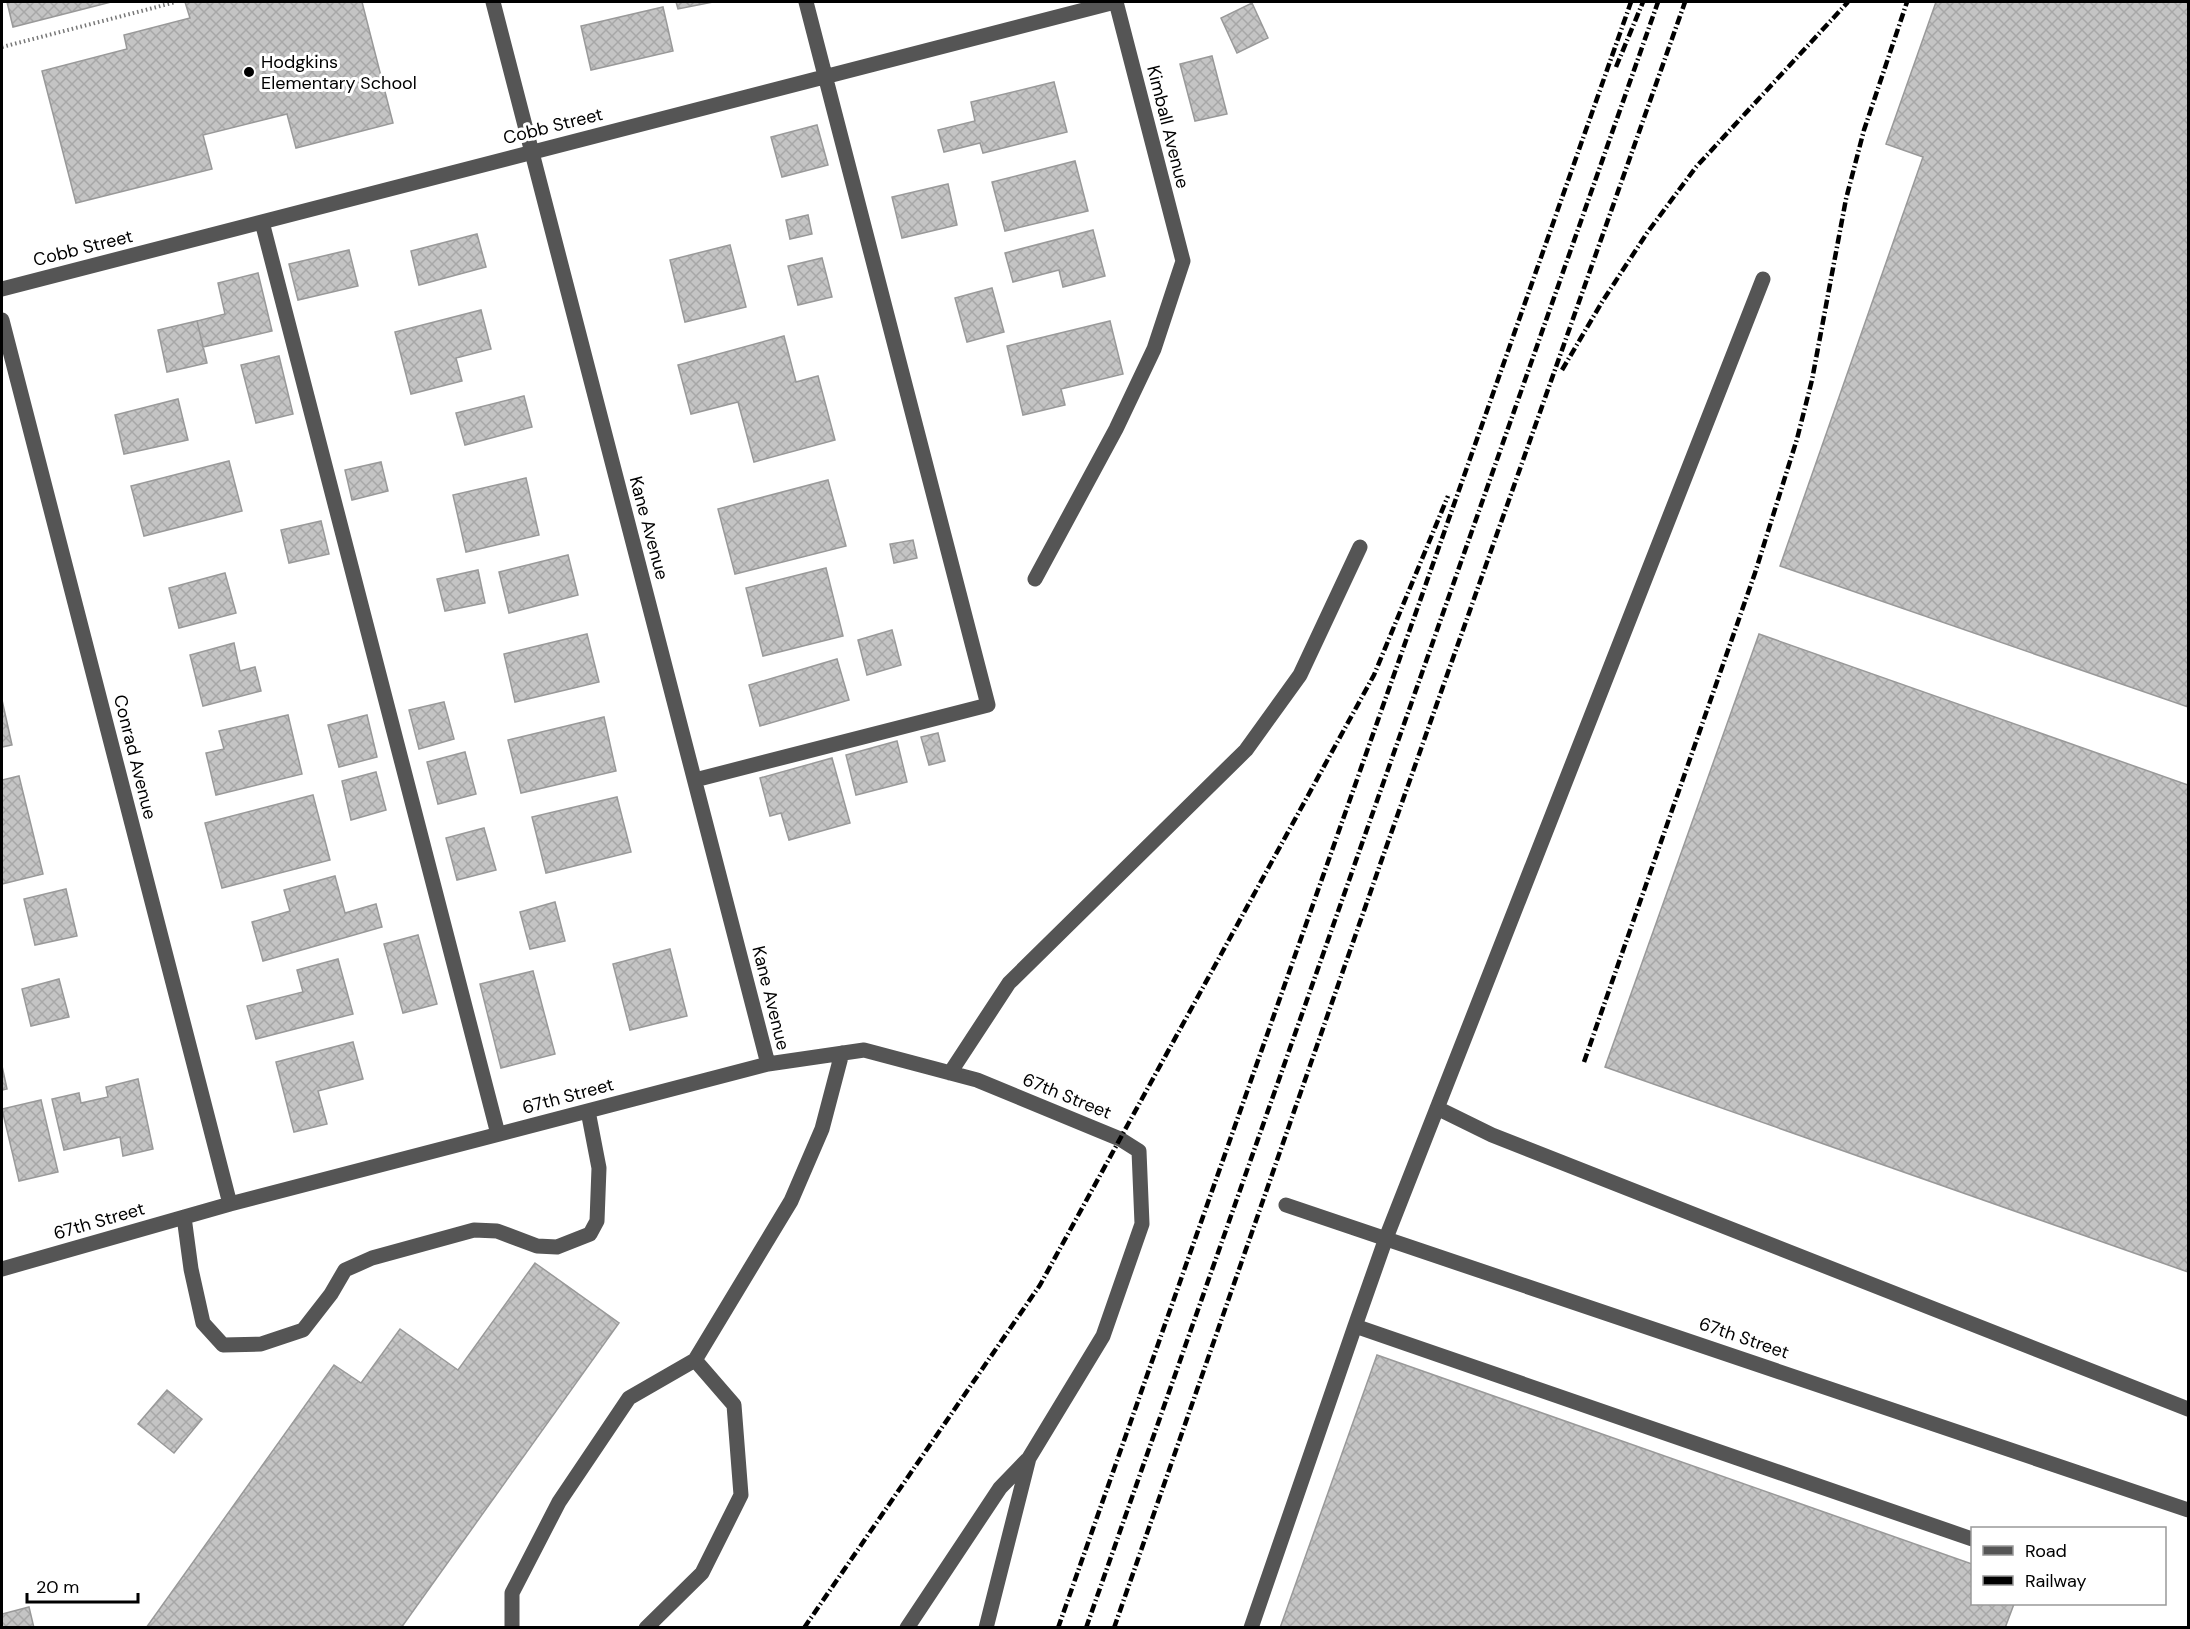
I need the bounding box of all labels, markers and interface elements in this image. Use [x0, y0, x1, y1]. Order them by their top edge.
place label: Hodgkins Elementary School [261, 50, 417, 95]
street label: Kimball Avenue [1141, 63, 1195, 191]
marker: Hodgkins Elementary School [242, 65, 256, 79]
street label: Cobb Street [501, 102, 605, 150]
street label: Cobb Street [31, 224, 135, 272]
street label: Kane Avenue [624, 473, 674, 583]
street label: Conrad Avenue [108, 692, 162, 822]
street label: Kane Avenue [746, 943, 796, 1053]
street label: 67th Street [1019, 1067, 1115, 1125]
street label: 67th Street [520, 1072, 616, 1120]
street label: 67th Street [51, 1197, 147, 1245]
street label: 67th Street [1696, 1311, 1792, 1365]
legend [1971, 1527, 2166, 1605]
text: Road [2025, 1539, 2067, 1563]
scale bar [27, 1566, 138, 1604]
text: Railway [2025, 1569, 2087, 1593]
text: 20 m [36, 1575, 79, 1599]

